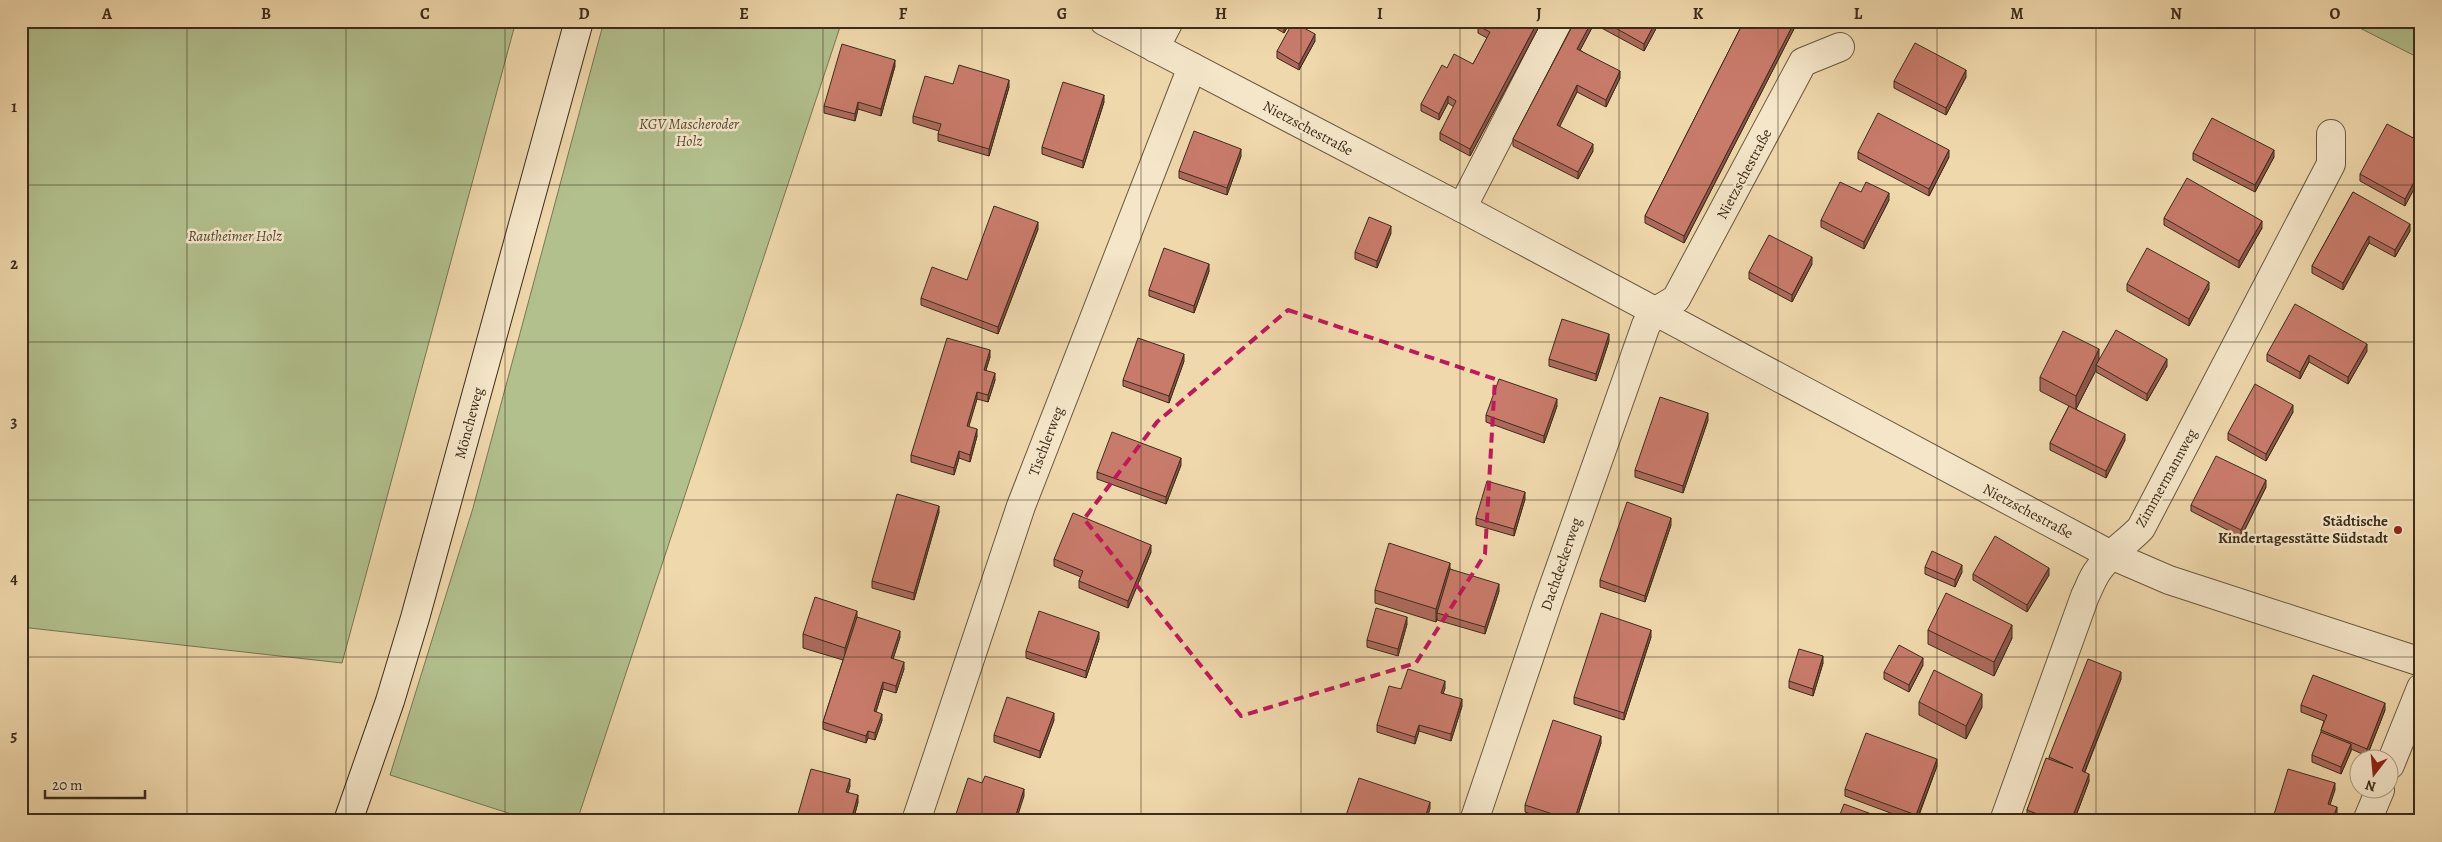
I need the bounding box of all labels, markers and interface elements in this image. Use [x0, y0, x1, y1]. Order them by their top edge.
text: A [101, 3, 113, 25]
text: B [261, 3, 271, 25]
text: C [420, 3, 430, 25]
text: D [578, 3, 590, 25]
text: E [739, 3, 749, 25]
text: F [899, 3, 908, 25]
text: G [1057, 3, 1067, 25]
text: H [1215, 3, 1227, 25]
text: I [1377, 3, 1383, 25]
text: J [1536, 3, 1542, 25]
text: K [1693, 3, 1704, 25]
text: L [1854, 3, 1863, 25]
text: M [2010, 3, 2024, 25]
text: N [2170, 3, 2182, 25]
text: O [2330, 3, 2341, 25]
text: 1 [11, 96, 17, 118]
street label: Nietzschestraße [1259, 96, 1357, 160]
park label: KGV Mascheroder Holz [639, 114, 740, 151]
street label: Nietzschestraße [1712, 125, 1776, 223]
park label: Rautheimer Holz [188, 226, 282, 246]
text: 2 [10, 253, 18, 275]
street label: Möncheweg [450, 384, 488, 461]
street label: Tischlerweg [1024, 403, 1069, 479]
text: 3 [11, 411, 18, 433]
street label: Zimmermannweg [2131, 425, 2202, 531]
street label: Nietzschestraße [1979, 479, 2077, 543]
place label: Städtische Kindertagesstätte Südstadt [2218, 511, 2388, 548]
street label: Dachdeckerweg [1536, 514, 1586, 613]
marker: Städtische Kindertagesstätte Südstadt [2392, 524, 2404, 536]
text: 4 [10, 568, 18, 590]
text: 5 [11, 725, 18, 747]
north arrow [2350, 750, 2400, 800]
scale bar [45, 767, 145, 799]
text: 20 m [52, 775, 83, 795]
text: N [2363, 775, 2378, 797]

